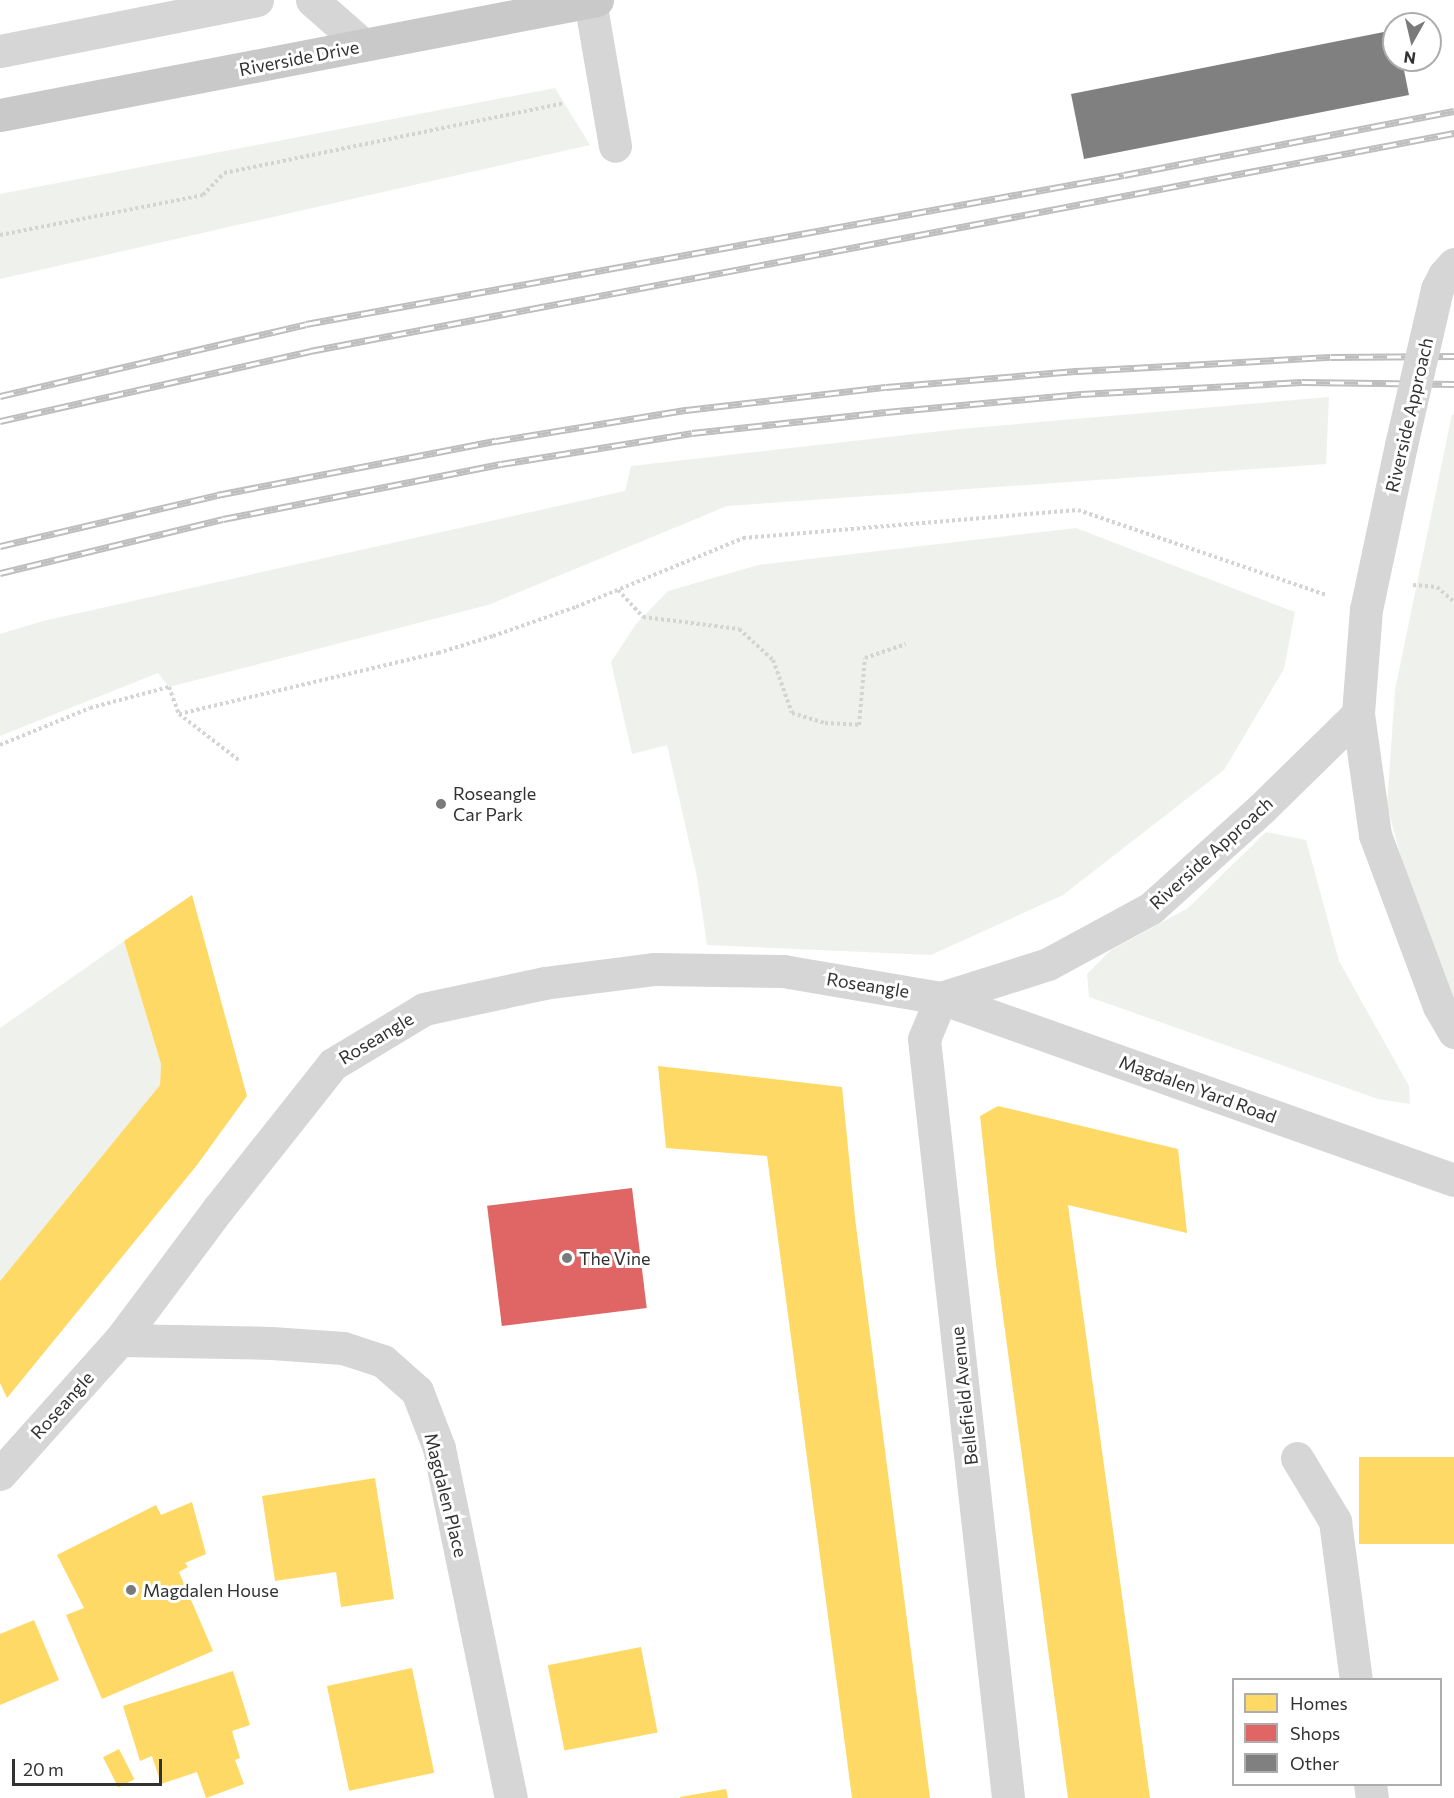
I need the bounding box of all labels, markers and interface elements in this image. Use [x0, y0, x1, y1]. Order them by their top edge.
north arrow [1382, 12, 1442, 72]
street label: Riverside Drive [237, 36, 361, 80]
text: N [1402, 48, 1417, 69]
street label: Riverside Approach [1381, 336, 1437, 494]
place label: Roseangle Car Park [453, 783, 536, 826]
street label: Riverside Approach [1145, 792, 1277, 914]
marker: Roseangle Car Park [434, 797, 448, 811]
street label: Roseangle [825, 968, 911, 1002]
street label: Roseangle [335, 1007, 417, 1069]
street label: Magdalen Yard Road [1116, 1050, 1280, 1128]
place label: The Vine [579, 1247, 651, 1269]
marker: The Vine [560, 1251, 574, 1265]
street label: Bellefield Avenue [946, 1326, 982, 1466]
street label: Roseangle [26, 1367, 98, 1443]
street label: Magdalen Place [420, 1431, 472, 1559]
place label: Magdalen House [143, 1579, 279, 1601]
marker: Magdalen House [124, 1583, 138, 1597]
legend [1232, 1678, 1442, 1786]
text: Homes [1290, 1692, 1348, 1714]
text: Shops [1290, 1722, 1340, 1744]
scale bar [15, 1747, 165, 1785]
text: Other [1290, 1752, 1339, 1774]
text: 20 m [23, 1758, 64, 1780]

